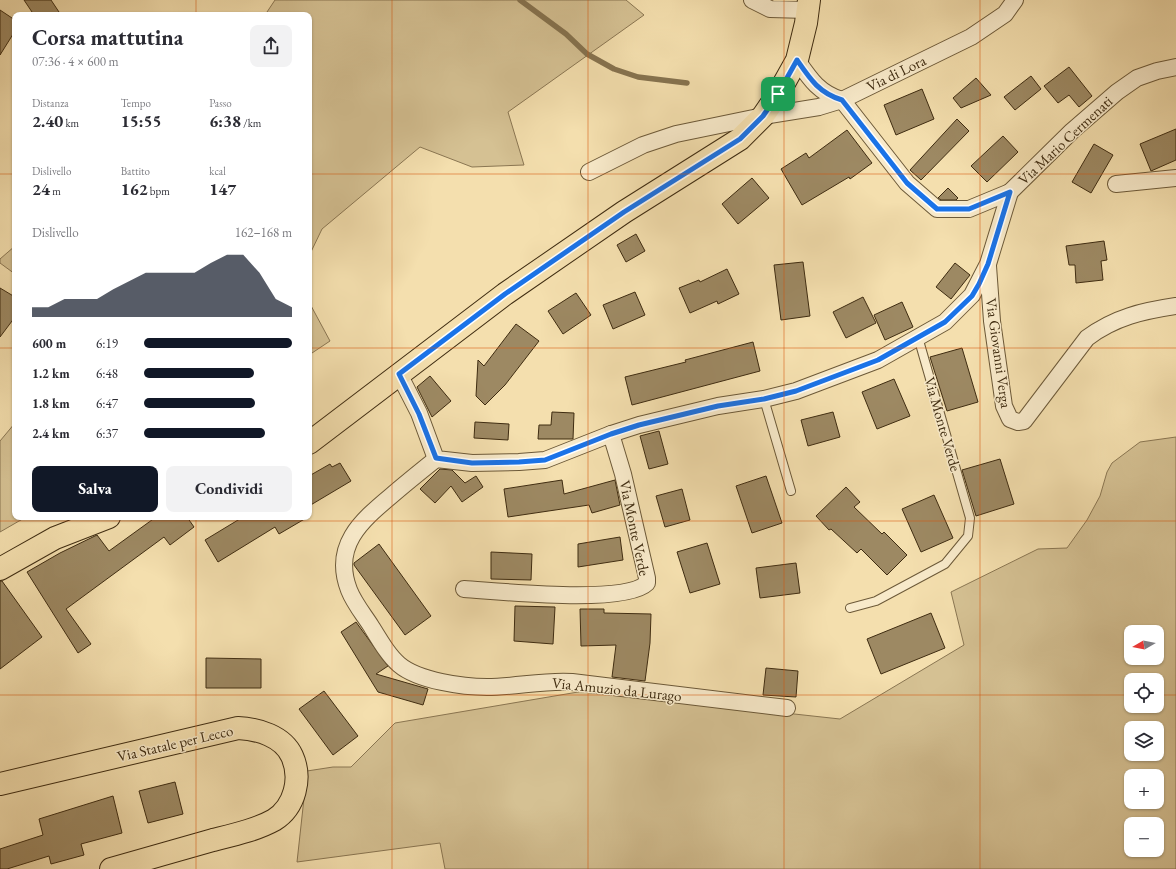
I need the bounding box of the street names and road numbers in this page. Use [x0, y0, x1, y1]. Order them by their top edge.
street label: Via di Lora [863, 50, 929, 96]
street label: Via Mario Cermenati [1014, 91, 1116, 189]
street label: Via Giovanni Verga [982, 297, 1016, 409]
street label: Via Monte Verde [920, 375, 966, 474]
street label: Via Monte Verde [616, 478, 654, 578]
street label: Via Amuzio da Lurago [551, 673, 683, 705]
street label: Via Statale per Lecco [115, 720, 235, 766]

